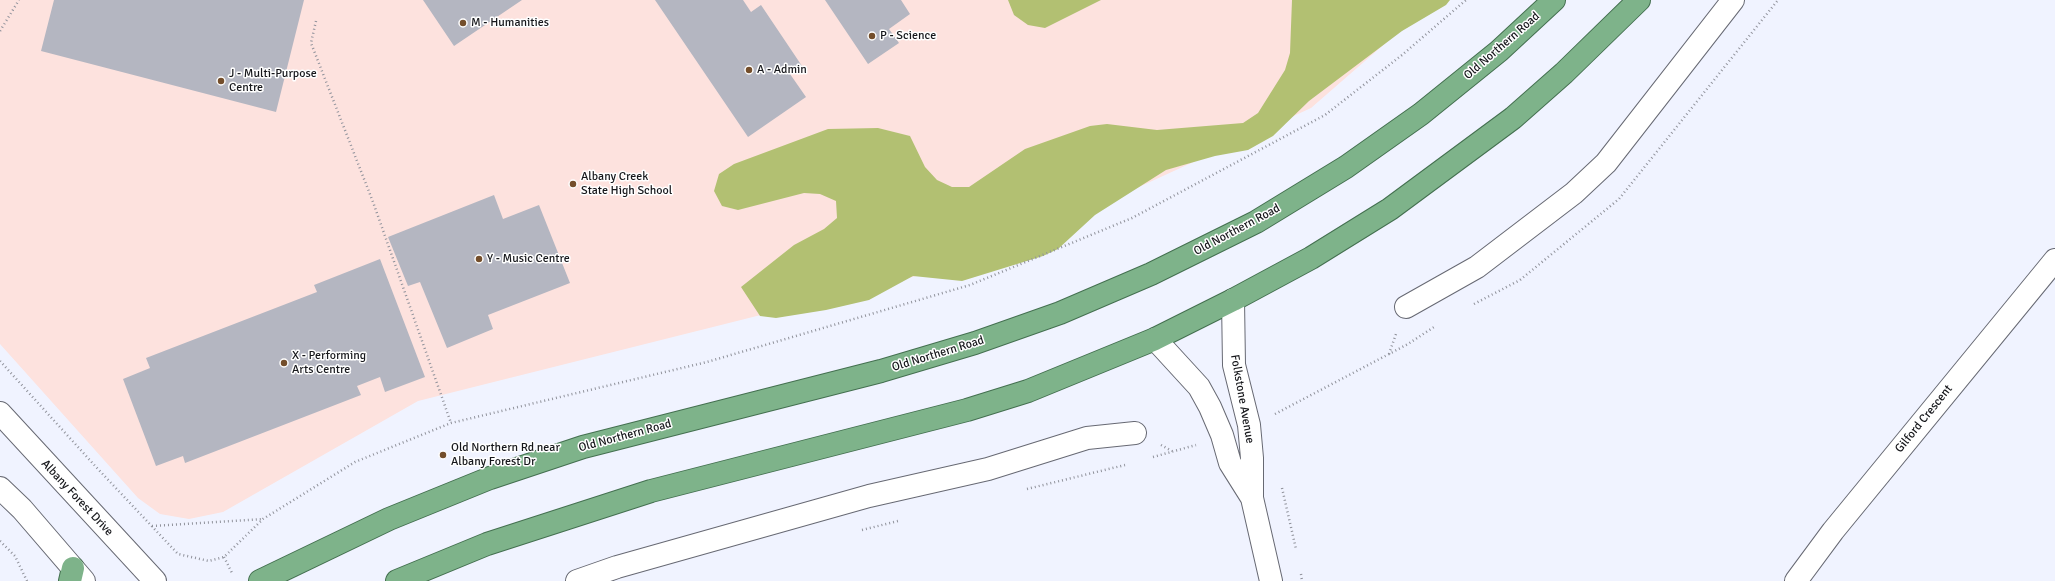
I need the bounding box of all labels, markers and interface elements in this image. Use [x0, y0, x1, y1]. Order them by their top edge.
street label: Old Northern Road [1461, 9, 1543, 83]
place label: M - Humanities [471, 16, 549, 30]
marker: M - Humanities [458, 18, 468, 28]
place label: P - Science [880, 29, 936, 43]
marker: P - Science [867, 31, 877, 41]
place label: A - Admin [757, 63, 807, 77]
marker: A - Admin [744, 65, 754, 75]
place label: J - Multi-Purpose Centre [229, 67, 317, 95]
marker: J - Multi-Purpose Centre [216, 76, 226, 86]
place label: Albany Creek State High School [581, 170, 672, 198]
marker: Albany Creek State High School [568, 179, 578, 189]
street label: Old Northern Road [1191, 201, 1283, 259]
place label: Y - Music Centre [487, 252, 570, 266]
marker: Y - Music Centre [474, 254, 484, 264]
street label: Old Northern Road [890, 333, 986, 375]
place label: X - Performing Arts Centre [292, 349, 366, 377]
street label: Folkstone Avenue [1227, 353, 1257, 445]
marker: X - Performing Arts Centre [279, 358, 289, 368]
street label: Gilford Crescent [1892, 382, 1956, 456]
street label: Old Northern Road [577, 417, 673, 455]
place label: Old Northern Rd near Albany Forest Dr [451, 441, 560, 469]
marker: Old Northern Rd near Albany Forest Dr [438, 450, 448, 460]
street label: Albany Forest Drive [38, 457, 116, 539]

